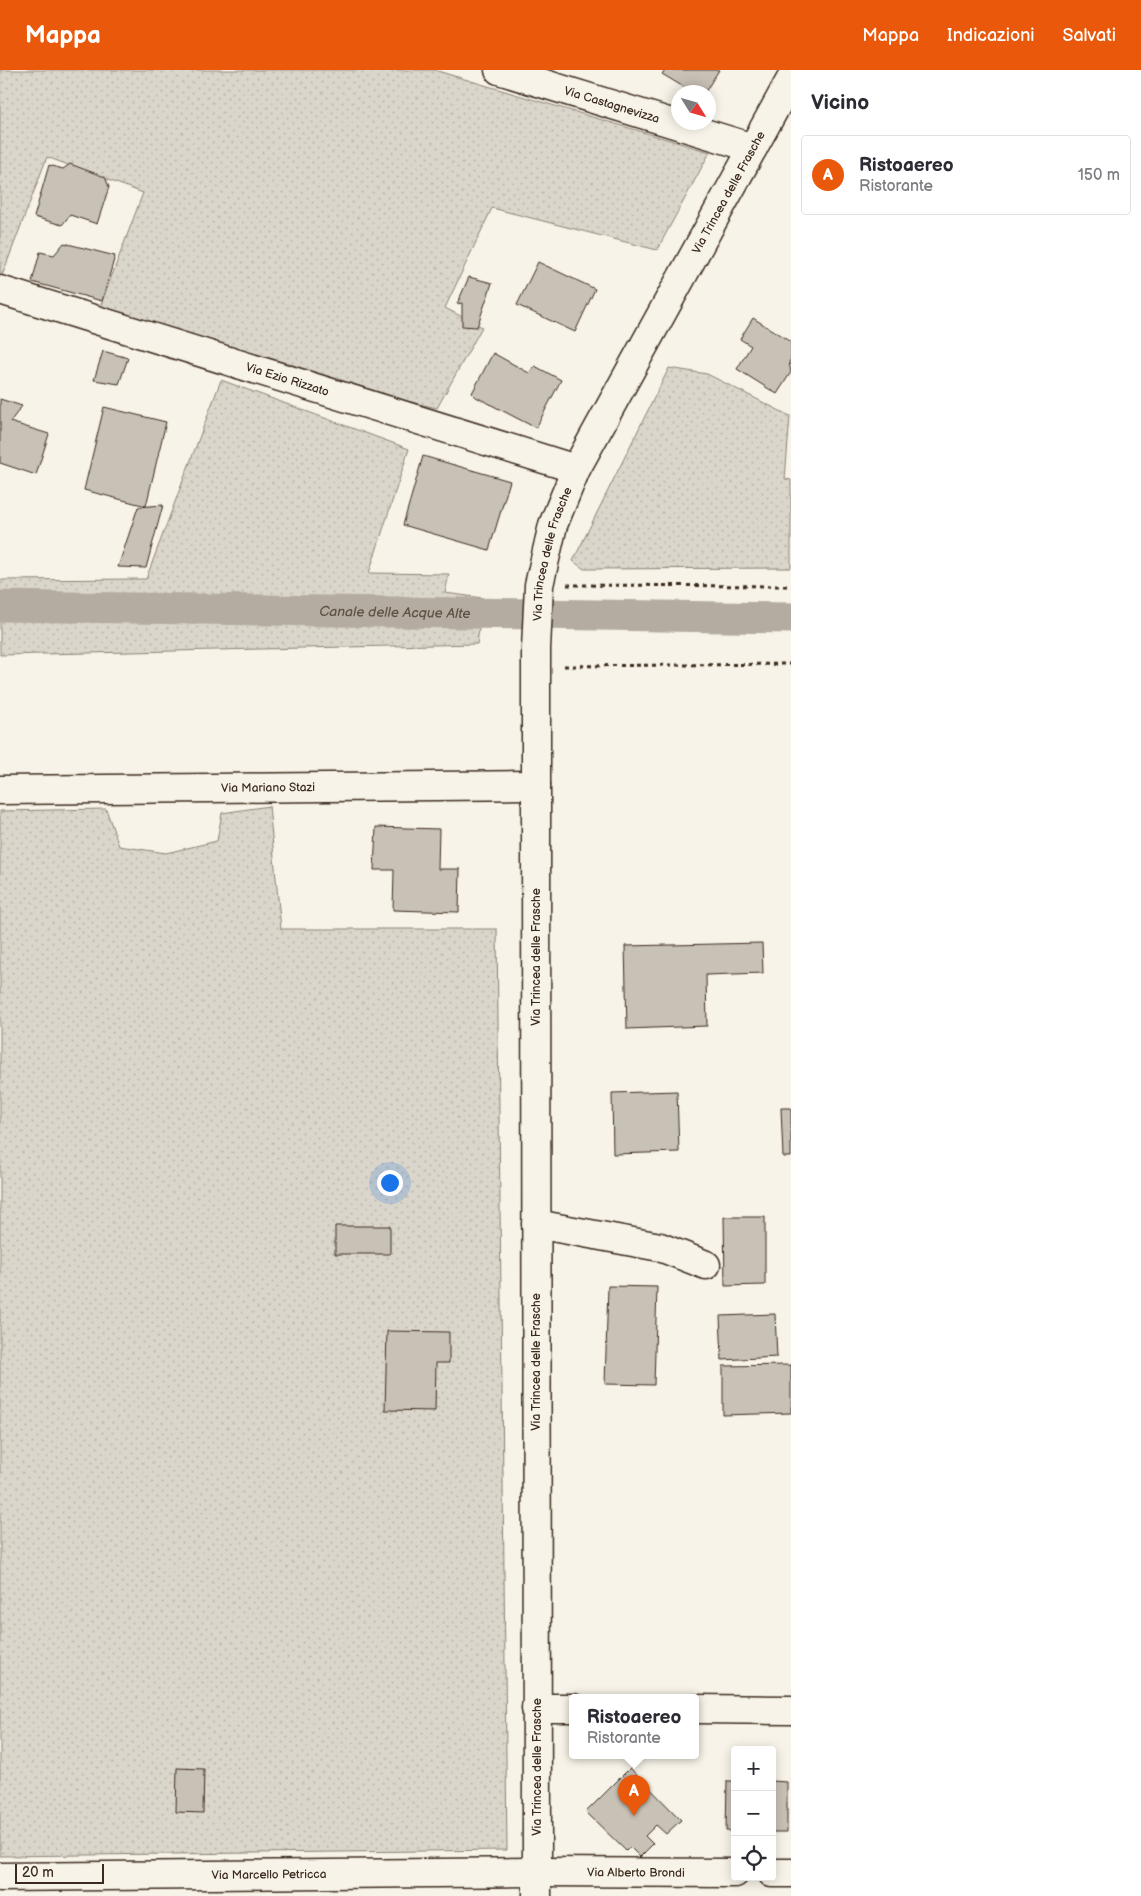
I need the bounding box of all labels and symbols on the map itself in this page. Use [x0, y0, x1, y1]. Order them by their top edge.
street label: Via Castagnevizza [562, 83, 661, 127]
north arrow [671, 85, 716, 130]
street label: Via Trincea delle Frasche [689, 129, 769, 257]
street label: Via Ezio Rizzato [244, 360, 331, 400]
street label: Via Trincea delle Frasche [530, 485, 576, 621]
water label: Canale delle Acque Alte [319, 603, 471, 622]
street label: Via Mariano Stazi [221, 780, 315, 796]
street label: Via Trincea delle Frasche [529, 888, 544, 1026]
your location [377, 1170, 403, 1196]
street label: Via Trincea delle Frasche [529, 1293, 544, 1431]
street label: Via Trincea delle Frasche [530, 1698, 545, 1836]
pin: A [618, 1775, 650, 1816]
scale bar [15, 1861, 104, 1884]
street label: Via Alberto Brondi [587, 1865, 685, 1881]
street label: Via Marcello Petricca [211, 1867, 327, 1883]

